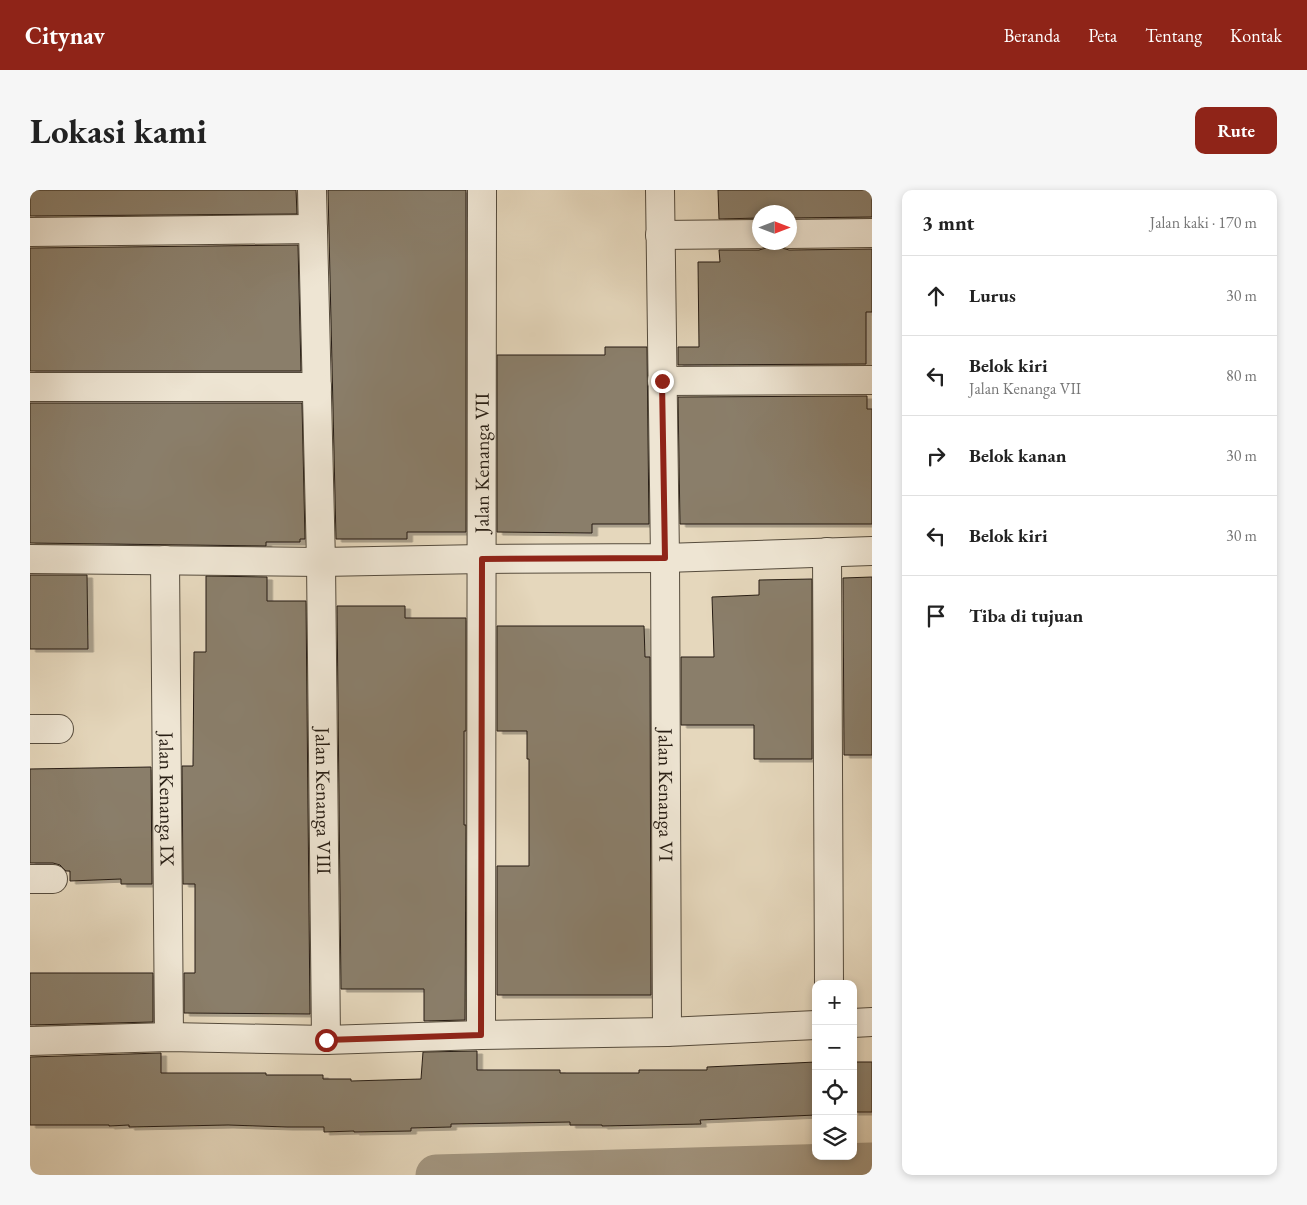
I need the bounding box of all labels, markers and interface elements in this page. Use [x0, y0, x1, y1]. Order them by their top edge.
text: Citynav [25, 20, 105, 51]
text: Beranda [1004, 24, 1060, 47]
text: Peta [1088, 24, 1117, 47]
text: Tentang [1145, 24, 1202, 47]
text: Kontak [1230, 24, 1282, 47]
button: Rute [1195, 107, 1277, 154]
text: Lokasi kami [30, 108, 207, 153]
north arrow [752, 205, 797, 250]
text: 3 mnt [922, 209, 974, 236]
text: Jalan kaki · 170 m [1150, 212, 1257, 233]
icon: ahead [922, 282, 950, 310]
text: Lurus [969, 283, 1016, 308]
text: 30 m [1226, 285, 1257, 306]
text: Belok kiri [969, 353, 1048, 378]
icon: left [922, 362, 950, 390]
text: 80 m [1226, 365, 1257, 386]
route end [651, 370, 674, 393]
text: Jalan Kenanga VII [969, 378, 1081, 399]
street label: Jalan Kenanga VII [469, 393, 495, 535]
icon: right [922, 442, 950, 470]
text: Belok kanan [969, 443, 1067, 468]
text: 30 m [1226, 445, 1257, 466]
icon: left [922, 522, 950, 550]
text: Belok kiri [969, 523, 1048, 548]
text: 30 m [1226, 525, 1257, 546]
icon: arrive [922, 602, 950, 630]
text: Tiba di tujuan [969, 603, 1083, 628]
street label: Jalan Kenanga VIII [310, 725, 337, 875]
street label: Jalan Kenanga VI [653, 726, 679, 862]
street label: Jalan Kenanga IX [153, 730, 181, 866]
map controls [812, 980, 857, 1160]
button: + [812, 980, 857, 1025]
button: − [812, 1025, 857, 1070]
route start [315, 1029, 338, 1052]
button: locate [812, 1070, 857, 1115]
button: layers [812, 1115, 857, 1160]

